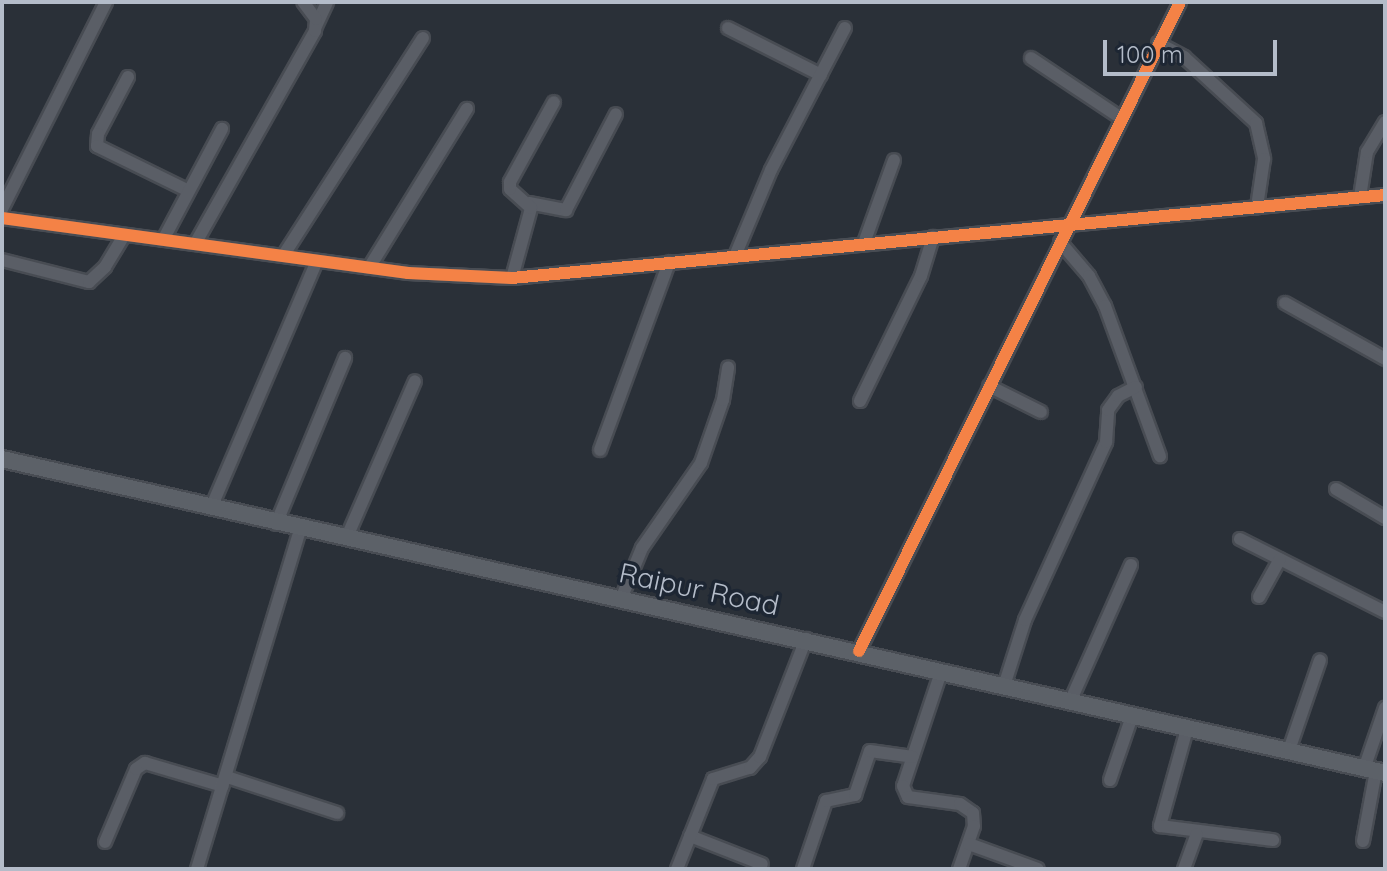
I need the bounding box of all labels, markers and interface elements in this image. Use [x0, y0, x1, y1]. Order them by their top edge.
scale bar [1107, 24, 1281, 74]
text: 100 m [1117, 39, 1183, 69]
street label: Raipur Road [616, 556, 782, 622]

